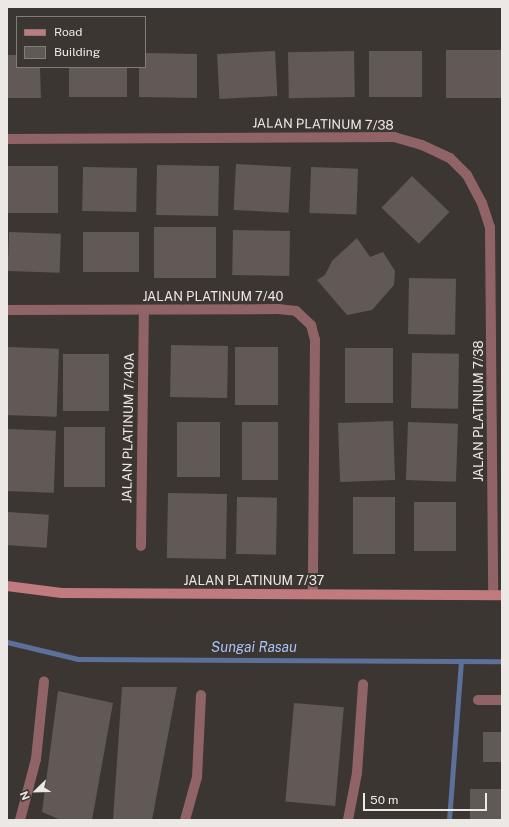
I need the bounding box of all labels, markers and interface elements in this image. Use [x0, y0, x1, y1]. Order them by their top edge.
legend [16, 16, 146, 68]
text: Road [54, 25, 82, 39]
text: Building [54, 45, 100, 59]
street label: JALAN PLATINUM 7/38 [252, 116, 394, 134]
street label: JALAN PLATINUM 7/40 [142, 289, 284, 305]
street label: JALAN PLATINUM 7/38 [471, 340, 487, 482]
street label: JALAN PLATINUM 7/40A [120, 353, 138, 503]
street label: JALAN PLATINUM 7/37 [184, 573, 324, 589]
water label: Sungai Rasau [211, 639, 297, 655]
north arrow [16, 771, 56, 811]
scale bar [365, 785, 489, 811]
text: N [18, 789, 32, 802]
text: 50 m [370, 793, 398, 807]

